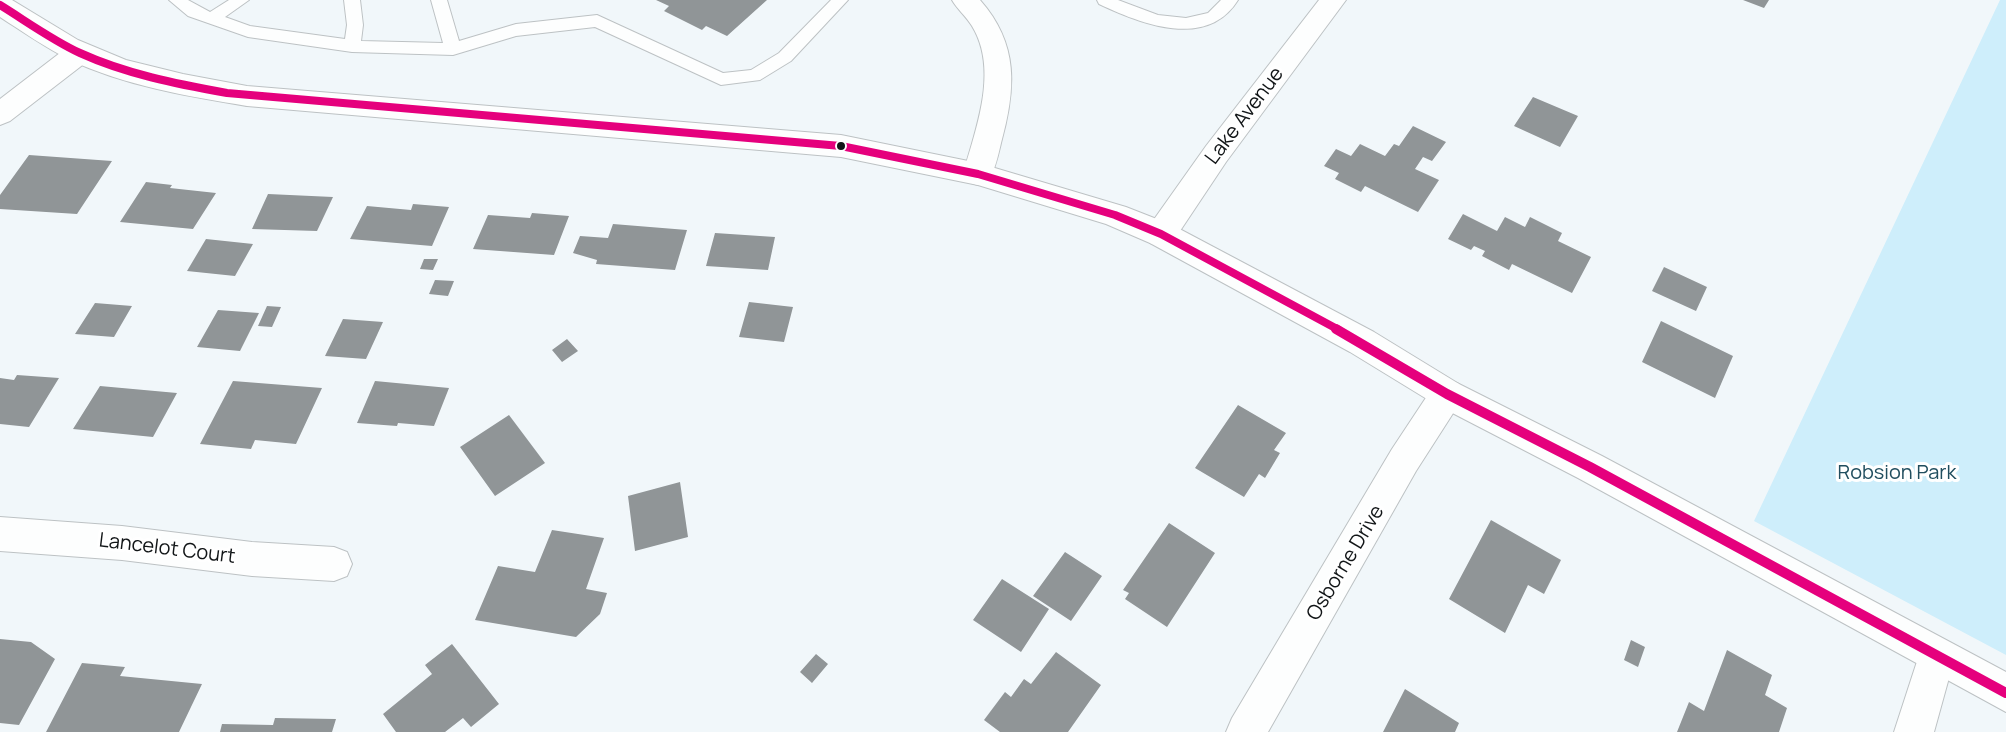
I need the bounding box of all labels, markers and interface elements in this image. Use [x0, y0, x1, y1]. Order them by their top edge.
street label: Lake Avenue [1201, 63, 1289, 169]
unlabelled marker [835, 140, 847, 152]
park label: Robsion Park [1838, 461, 1956, 485]
street label: Osborne Drive [1302, 501, 1390, 625]
street label: Lancelot Court [97, 529, 237, 569]

